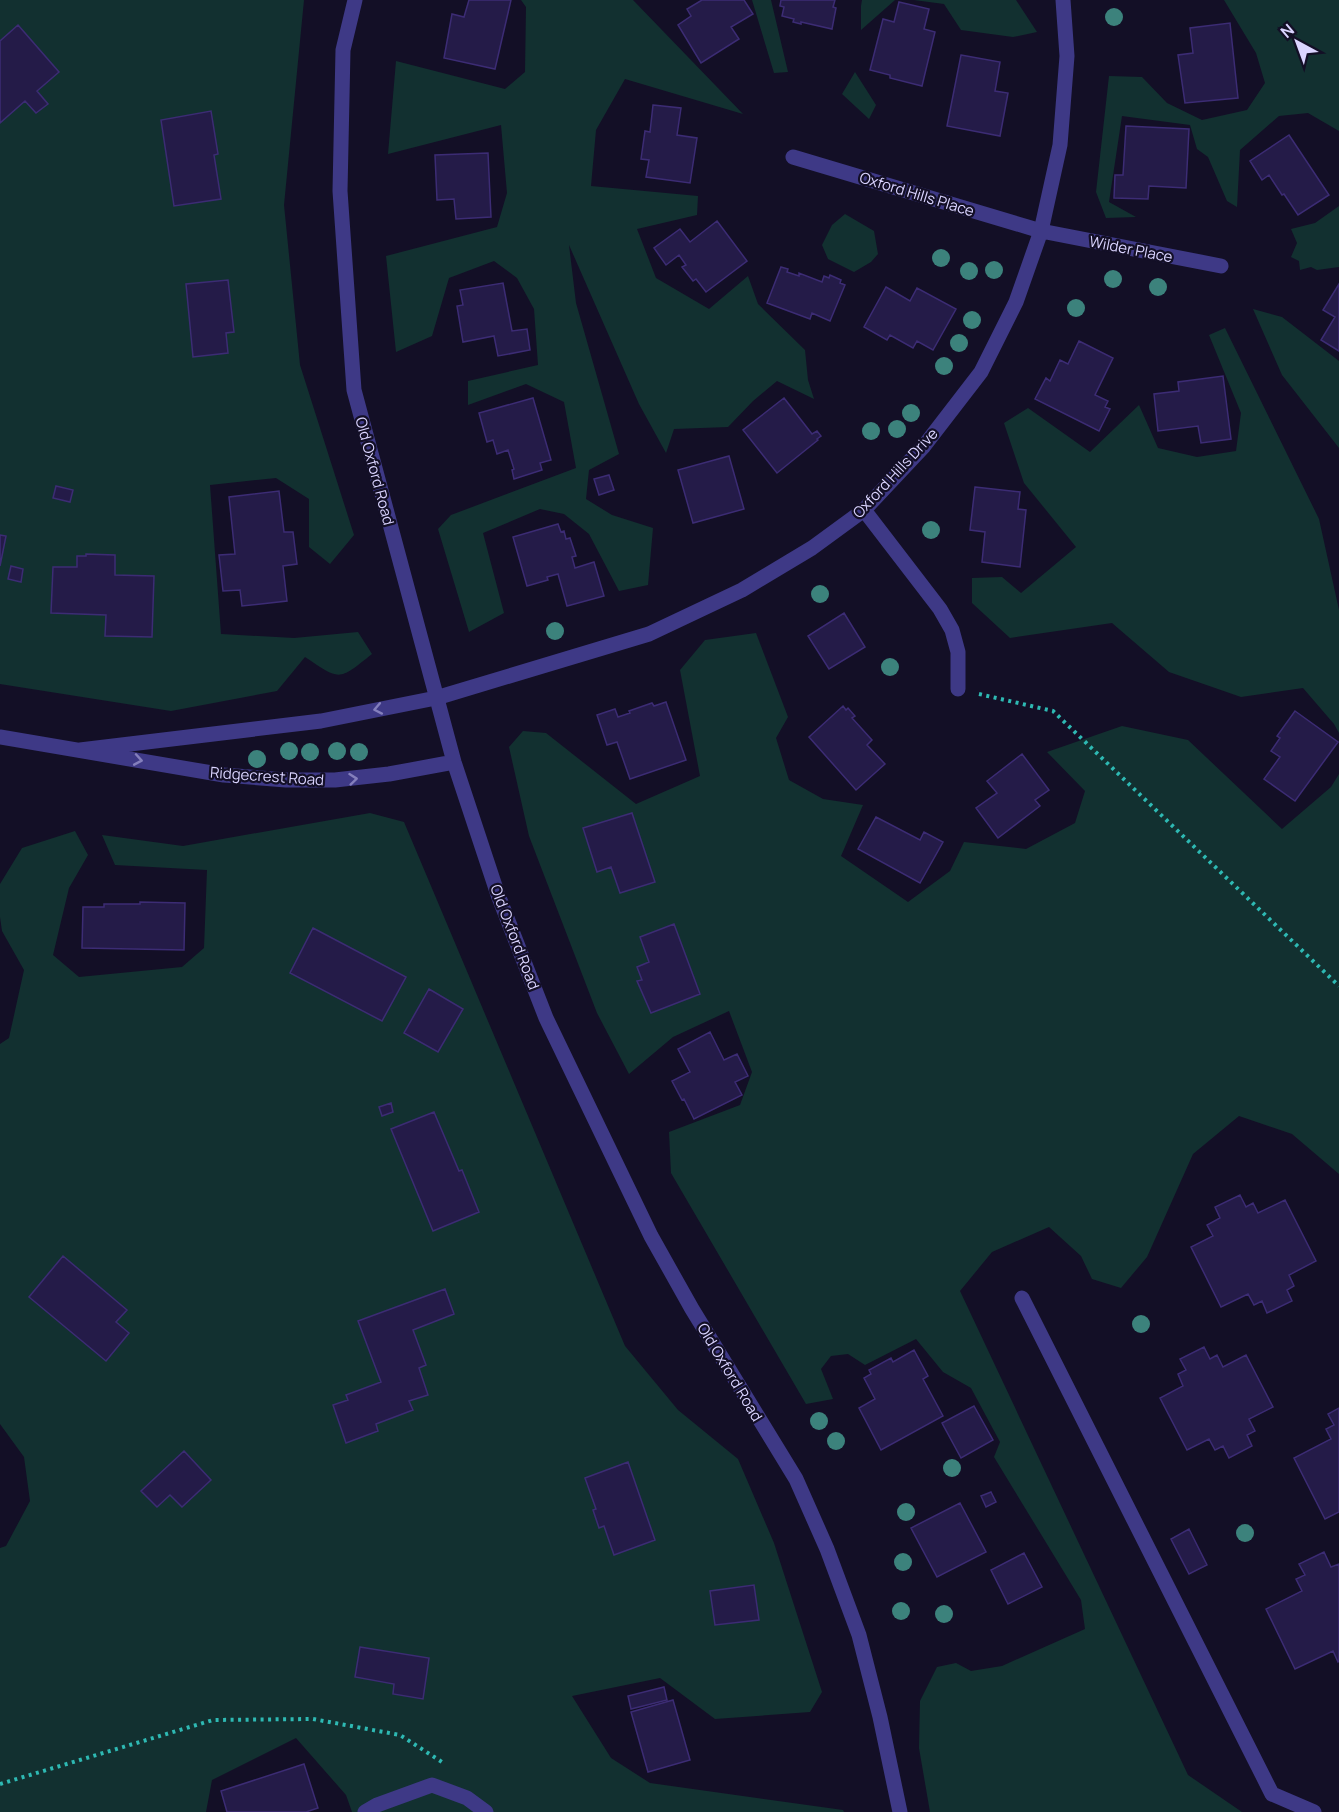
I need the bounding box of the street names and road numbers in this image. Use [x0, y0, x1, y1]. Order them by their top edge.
street label: Oxford Hills Place [857, 167, 977, 221]
street label: Wilder Place [1087, 231, 1175, 267]
street label: Old Oxford Road [350, 415, 400, 527]
street label: Oxford Hills Drive [848, 423, 942, 523]
street label: Ridgecrest Road [209, 762, 325, 790]
street label: Old Oxford Road [485, 881, 545, 993]
street label: Old Oxford Road [692, 1319, 768, 1425]

